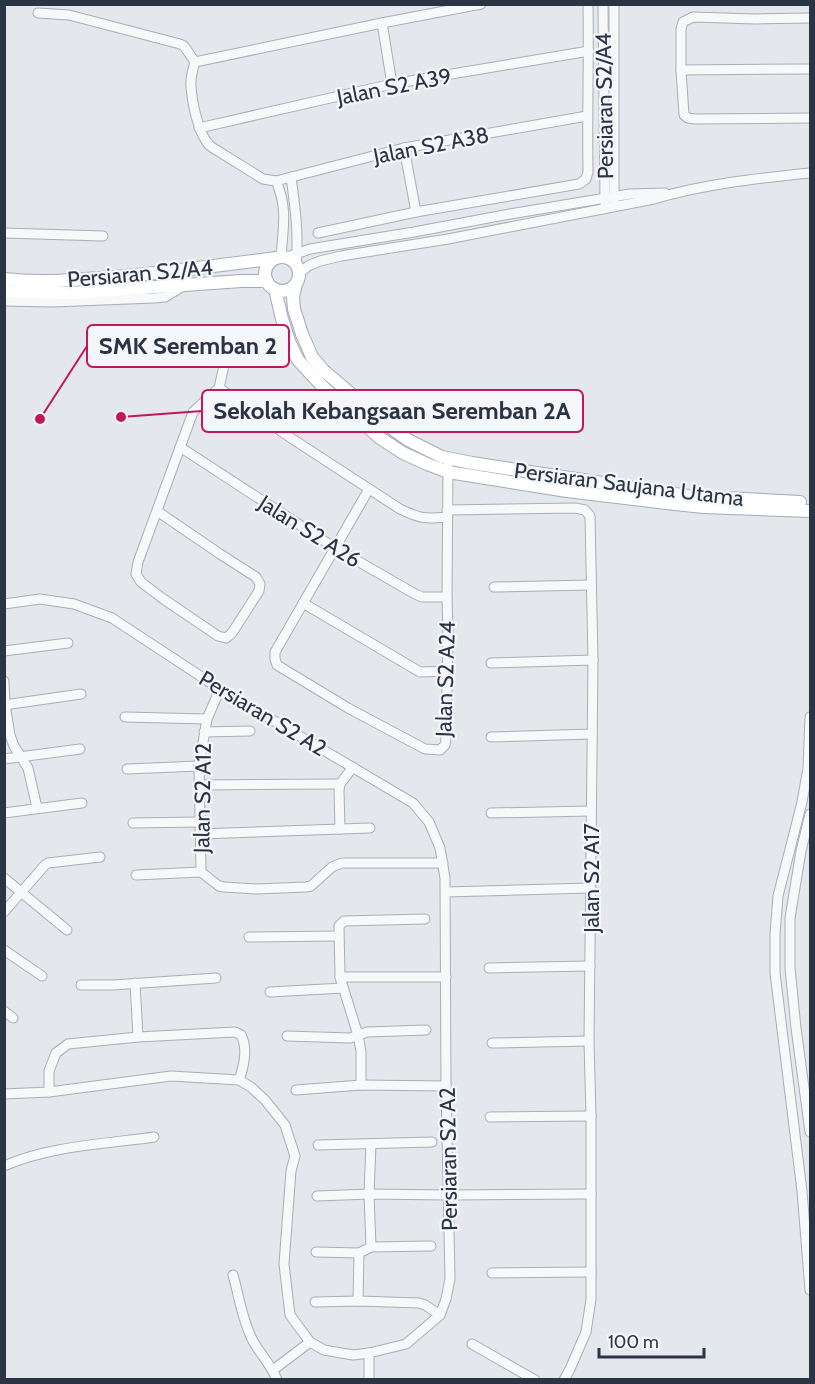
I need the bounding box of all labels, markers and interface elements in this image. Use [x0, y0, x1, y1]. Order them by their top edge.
street label: Persiaran S2/A4 [590, 32, 619, 179]
street label: Jalan S2 A39 [333, 62, 454, 111]
street label: Jalan S2 A38 [370, 121, 491, 170]
street label: Persiaran S2/A4 [66, 254, 214, 293]
callout: SMK Seremban 2 [87, 325, 289, 367]
text: SMK Seremban 2 [99, 331, 277, 360]
callout: Sekolah Kebangsaan Seremban 2A [202, 390, 583, 432]
text: Sekolah Kebangsaan Seremban 2A [213, 396, 571, 425]
street label: Persiaran Saujana Utama [513, 457, 746, 512]
street label: Jalan S2 A26 [253, 489, 366, 574]
street label: Jalan S2 A24 [430, 620, 461, 738]
street label: Persiaran S2 A2 [194, 665, 331, 762]
street label: Jalan S2 A12 [188, 743, 217, 854]
street label: Jalan S2 A17 [578, 823, 605, 934]
street label: Persiaran S2 A2 [434, 1087, 463, 1231]
scale bar [599, 1321, 704, 1359]
text: 100 m [608, 1331, 659, 1353]

